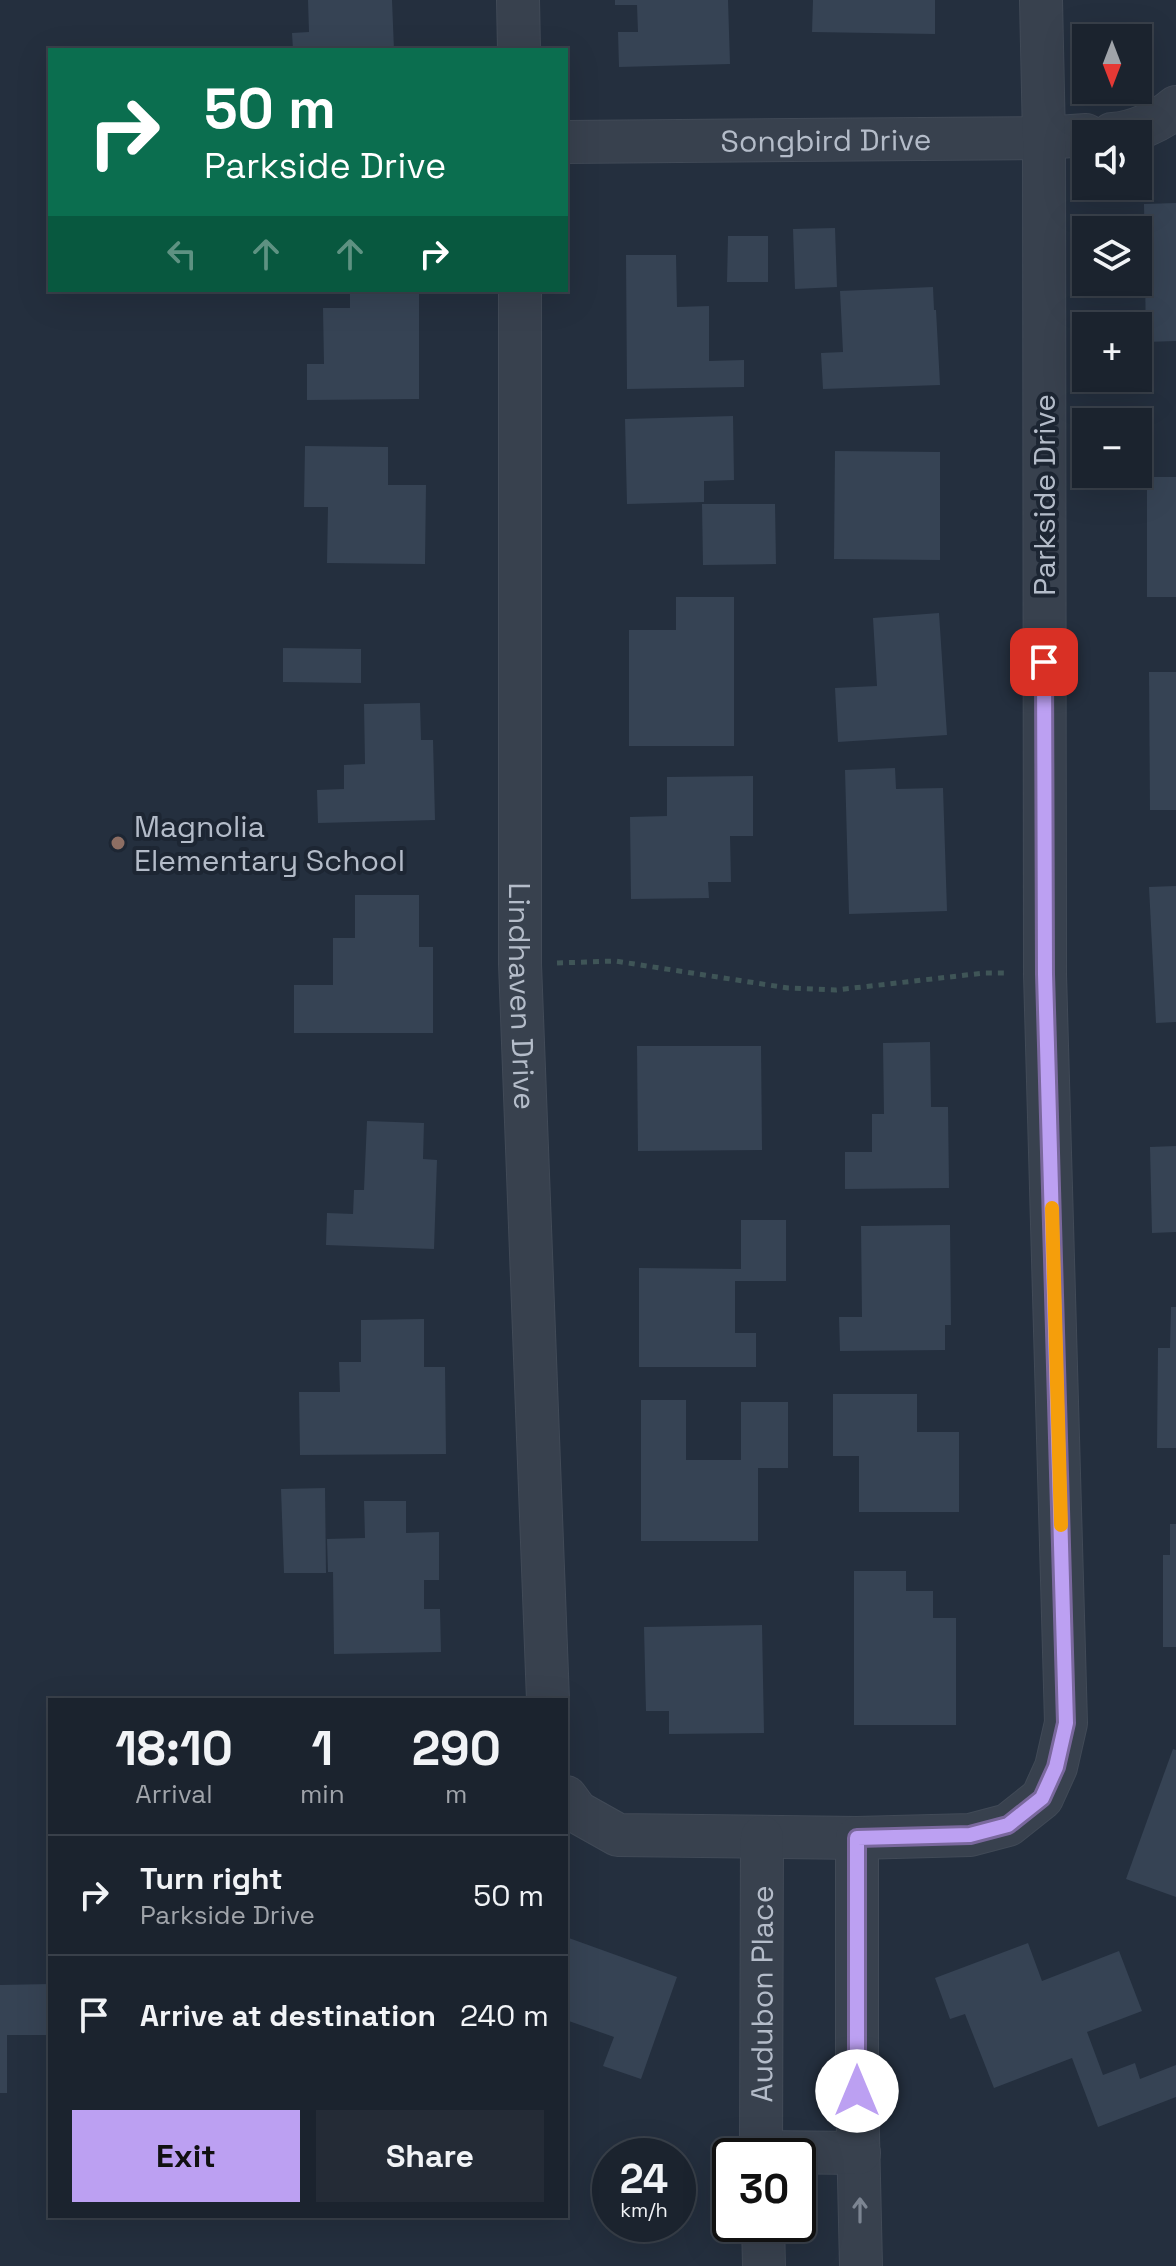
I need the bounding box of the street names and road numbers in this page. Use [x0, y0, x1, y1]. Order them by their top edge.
street label: Songbird Drive [720, 119, 932, 160]
street label: Parkside Drive [1025, 394, 1064, 596]
street label: Lindhaven Drive [500, 882, 545, 1110]
street label: Audubon Place [742, 1885, 781, 2103]

